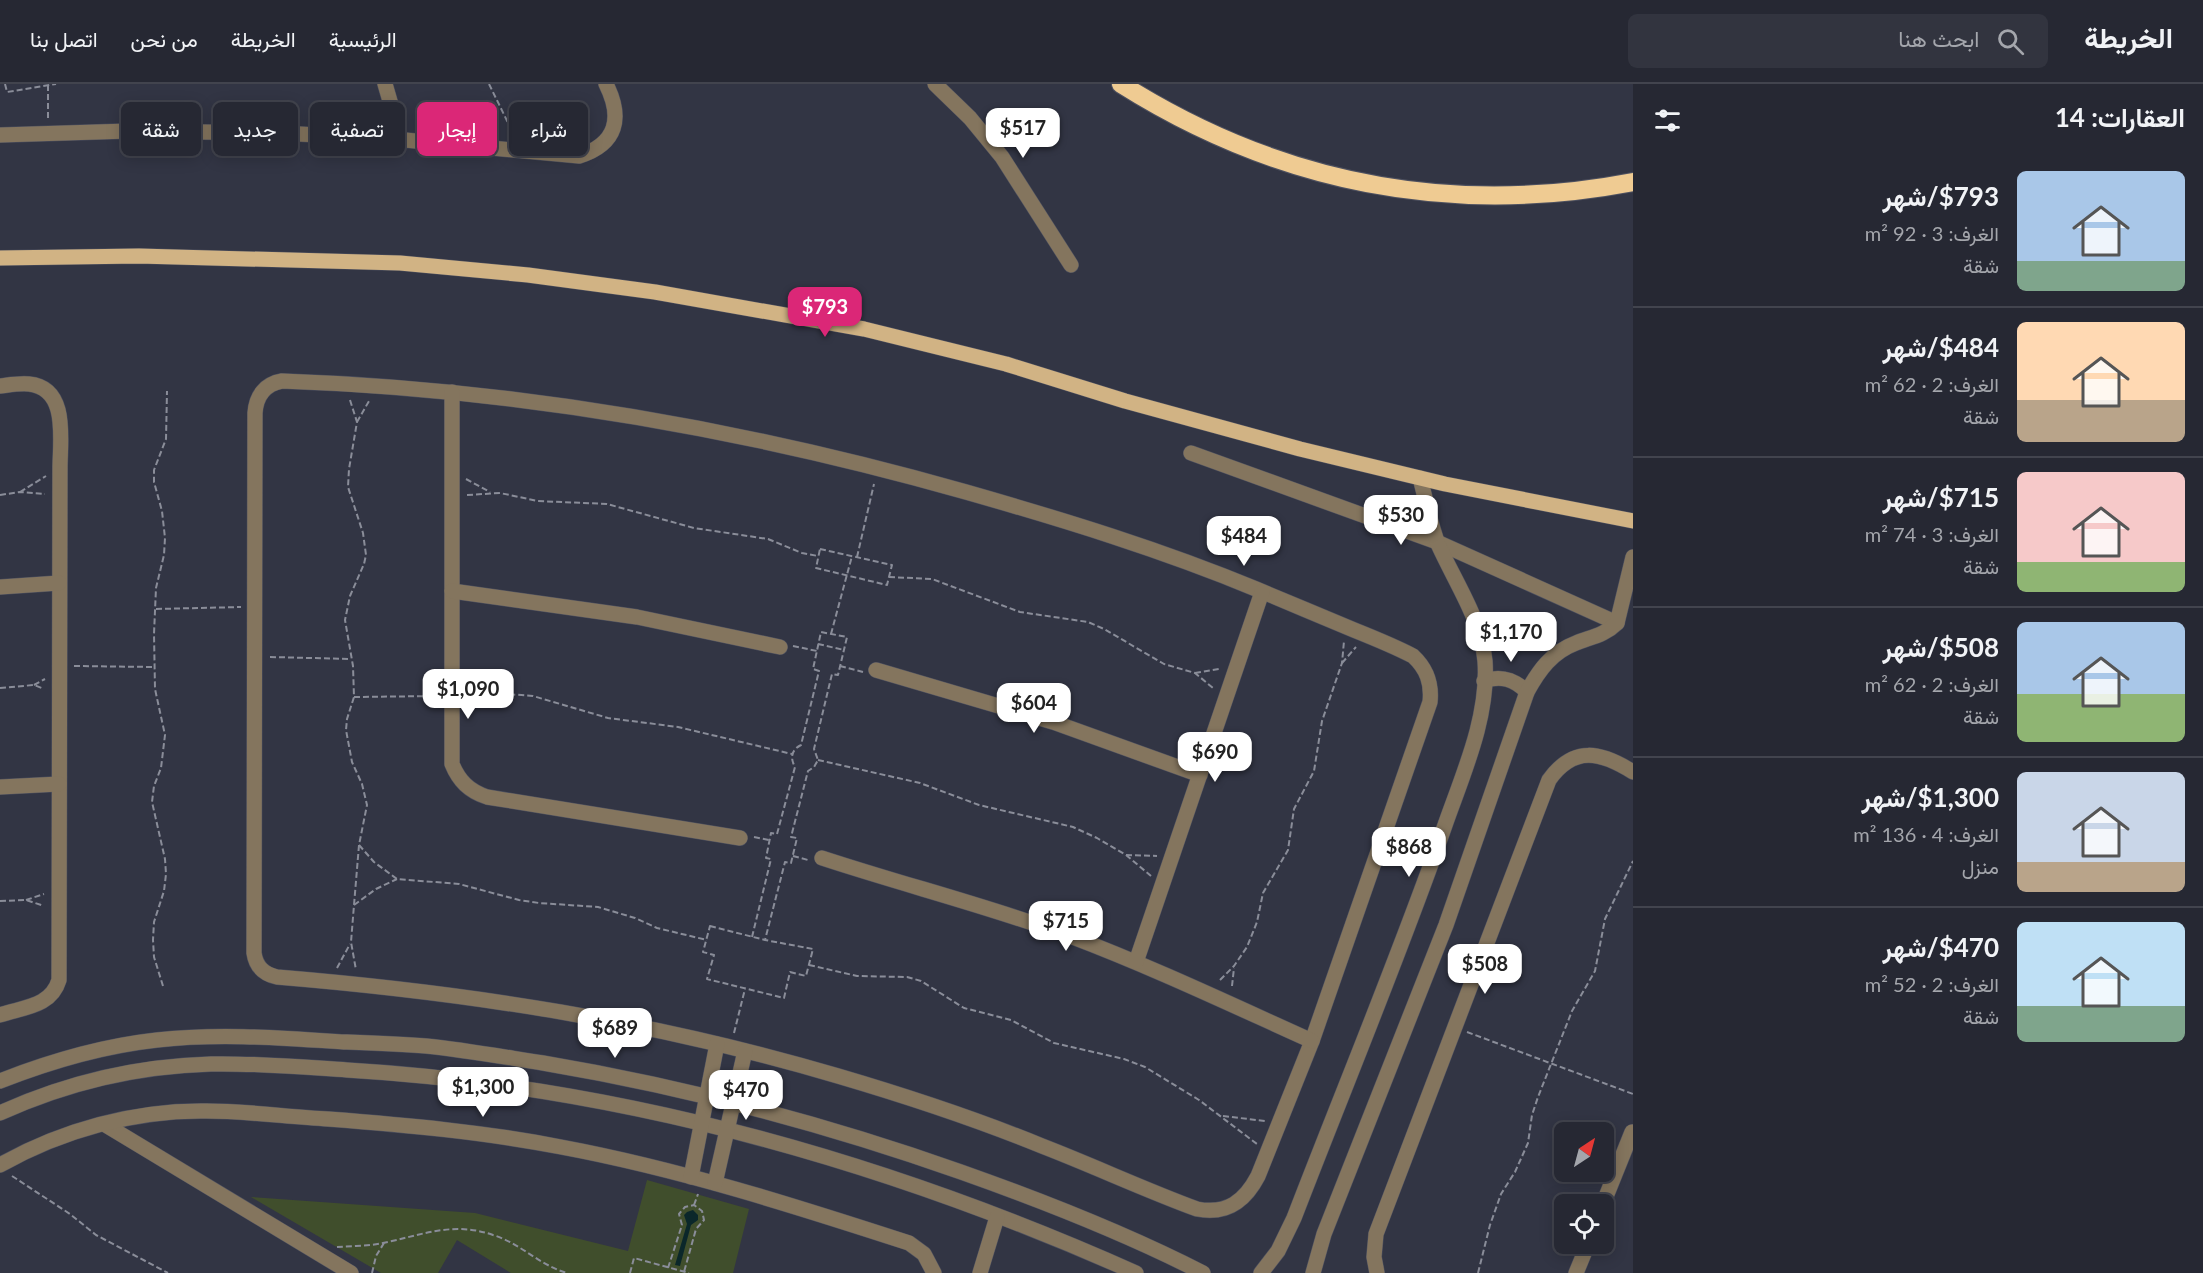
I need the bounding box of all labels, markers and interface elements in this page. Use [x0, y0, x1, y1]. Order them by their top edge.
search box [1628, 14, 2048, 68]
text: الخريطة [2084, 20, 2173, 54]
text: ابحث هنا [1898, 25, 1979, 52]
icon: search [1994, 25, 2027, 58]
text: اتصل بنا [30, 26, 98, 51]
text: من نحن [131, 26, 198, 51]
text: الخريطة [231, 26, 296, 51]
text: الرئيسية [329, 26, 397, 51]
text: العقارات: 14 [2055, 101, 2185, 133]
chip: شقة [121, 102, 201, 156]
chip: جديد [213, 102, 298, 156]
chip: تصفية [310, 102, 405, 156]
chip: إيجار [417, 102, 497, 156]
chip: شراء [509, 102, 588, 156]
icon: filters [1651, 104, 1684, 137]
pin: $517 [987, 108, 1059, 159]
text: $517 [1000, 115, 1046, 139]
text: $793/شهر [1883, 180, 1999, 212]
icon: home [2065, 195, 2137, 267]
text: الغرف: 3 · 92 m² [1865, 221, 1999, 245]
text: شقة [1963, 253, 1999, 277]
pin: $793 [789, 287, 861, 338]
text: $793 [802, 294, 848, 318]
text: $484/شهر [1883, 331, 1999, 363]
icon: home [2065, 346, 2137, 418]
text: الغرف: 2 · 62 m² [1865, 372, 1999, 396]
text: شقة [1963, 404, 1999, 428]
text: $715/شهر [1883, 481, 1999, 513]
pin: $530 [1365, 495, 1437, 546]
icon: home [2065, 496, 2137, 568]
text: $530 [1378, 502, 1424, 526]
pin: $484 [1208, 516, 1280, 567]
text: الغرف: 3 · 74 m² [1865, 522, 1999, 546]
text: $484 [1221, 523, 1267, 547]
text: شقة [1963, 554, 1999, 578]
pin: $1,170 [1462, 612, 1560, 663]
text: $1,170 [1480, 619, 1542, 643]
text: $508/شهر [1883, 631, 1999, 663]
icon: home [2065, 646, 2137, 718]
pin: $1,090 [419, 669, 517, 720]
text: الغرف: 2 · 62 m² [1865, 672, 1999, 696]
text: $1,090 [437, 676, 499, 700]
pin: $604 [998, 683, 1070, 734]
text: $604 [1011, 690, 1057, 714]
text: شقة [1963, 704, 1999, 728]
pin: $690 [1179, 732, 1251, 783]
text: $690 [1192, 739, 1238, 763]
text: $1,300/شهر [1861, 781, 1999, 813]
icon: home [2065, 796, 2137, 868]
text: الغرف: 4 · 136 m² [1853, 822, 1999, 846]
pin: $868 [1373, 827, 1445, 878]
text: $868 [1386, 834, 1432, 858]
text: منزل [1962, 854, 1999, 878]
pin: $715 [1030, 901, 1102, 952]
text: $715 [1043, 908, 1089, 932]
text: $470/شهر [1883, 931, 1999, 963]
pin: $508 [1449, 944, 1521, 995]
icon: home [2065, 946, 2137, 1018]
text: $508 [1462, 951, 1508, 975]
text: الغرف: 2 · 52 m² [1865, 972, 1999, 996]
text: شقة [1963, 1004, 1999, 1028]
pin: $689 [579, 1008, 651, 1059]
text: $689 [592, 1015, 638, 1039]
pin: $1,300 [434, 1067, 532, 1118]
pin: $470 [710, 1070, 782, 1121]
text: $1,300 [452, 1074, 514, 1098]
text: $470 [723, 1077, 769, 1101]
north arrow [1554, 1122, 1614, 1182]
map controls [1554, 1122, 1614, 1254]
button: locate [1554, 1194, 1614, 1254]

